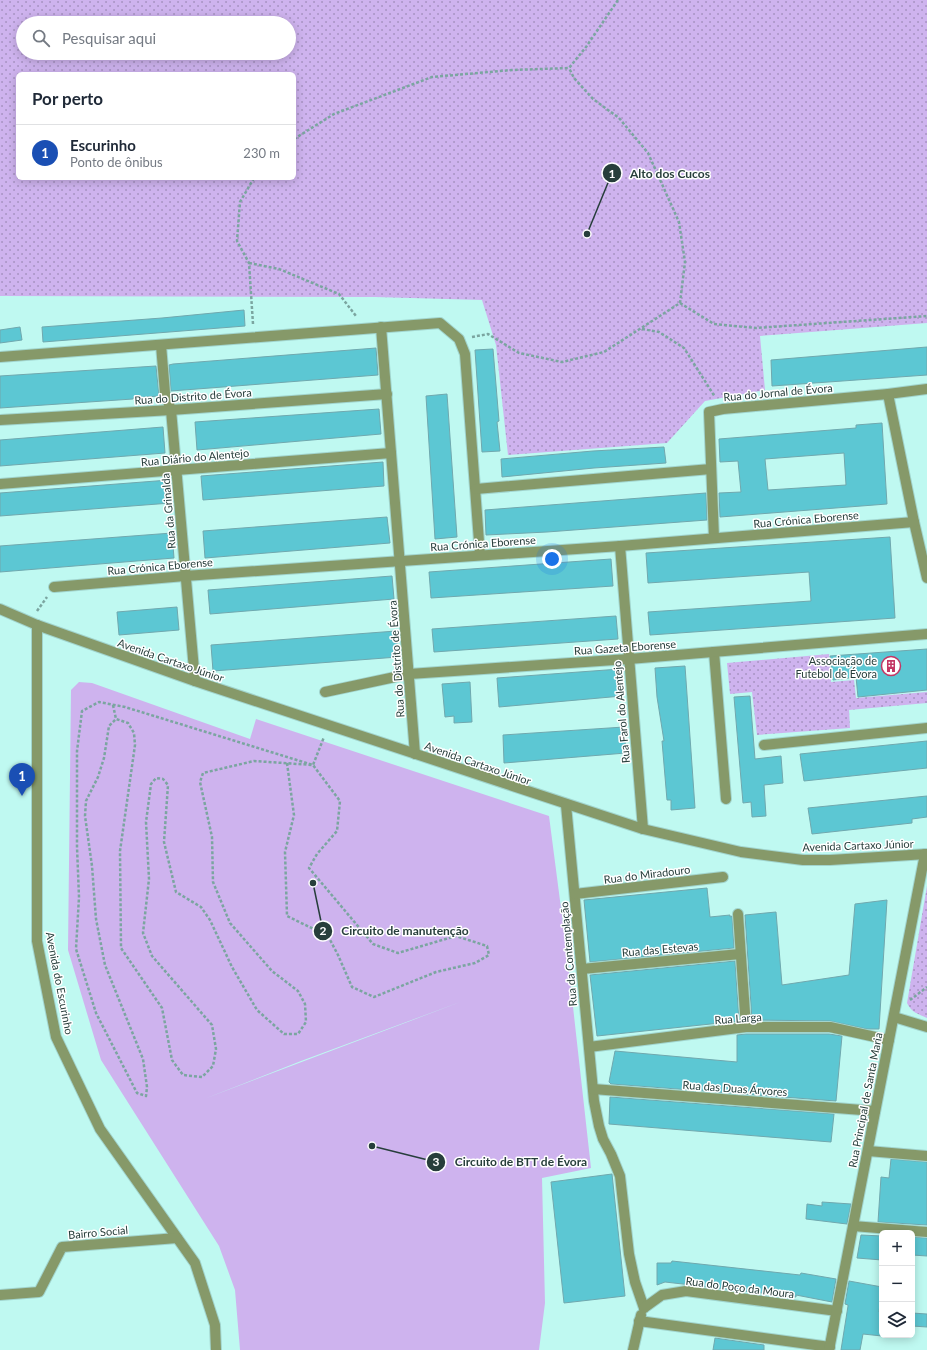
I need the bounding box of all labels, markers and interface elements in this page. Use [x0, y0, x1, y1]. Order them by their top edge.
search box [16, 16, 296, 60]
icon: search [30, 27, 52, 49]
text: Pesquisar aqui [62, 29, 156, 47]
text: Por perto [32, 88, 103, 109]
text: Escurinho [70, 136, 136, 154]
text: 1 [41, 145, 49, 161]
text: 230 m [243, 145, 280, 161]
text: Ponto de ônibus [70, 154, 163, 170]
callout: Alto dos Cucos [602, 161, 718, 185]
text: 1 [609, 166, 616, 181]
text: Alto dos Cucos [629, 166, 710, 181]
street label: Rua do Jornal de Évora [723, 381, 833, 403]
street label: Rua do Distrito de Évora [134, 385, 252, 407]
street label: Rua Diário do Alentejo [140, 446, 250, 468]
street label: Rua da Grinalda [158, 473, 178, 549]
street label: Rua Crónica Eborense [753, 508, 859, 530]
street label: Rua Crónica Eborense [430, 533, 536, 553]
your location [542, 549, 562, 569]
street label: Rua Crónica Eborense [107, 555, 213, 577]
street label: Rua do Distrito de Évora [385, 600, 407, 718]
street label: Avenida Cartaxo Júnior [116, 636, 226, 684]
street label: Rua Gazeta Eborense [573, 637, 677, 657]
place label: Associação de Futebol de Évora [795, 654, 877, 680]
building icon: Associação de Futebol de Évora [880, 655, 902, 677]
street label: Rua Farol do Alentejo [610, 660, 632, 764]
street label: Avenida Cartaxo Júnior [423, 739, 533, 787]
pin: 1 [9, 763, 35, 796]
street label: Avenida Cartaxo Júnior [802, 837, 914, 853]
street label: Rua do Miradouro [603, 862, 691, 886]
street label: Rua da Contemplação [557, 901, 579, 1007]
callout: Circuito de manutenção [313, 919, 477, 943]
text: 2 [320, 923, 327, 938]
text: Circuito de manutenção [341, 923, 469, 938]
street label: Avenida do Escurinho [44, 931, 76, 1035]
street label: Rua das Estevas [621, 939, 699, 959]
street label: Rua Larga [714, 1010, 762, 1026]
street label: Rua Principal de Santa Maria [846, 1031, 884, 1169]
street label: Rua das Duas Árvores [682, 1078, 788, 1098]
callout: Circuito de BTT de Évora [426, 1150, 595, 1174]
text: 3 [433, 1154, 440, 1169]
text: Circuito de BTT de Évora [455, 1154, 587, 1169]
street label: Bairro Social [67, 1223, 129, 1241]
map controls [879, 1230, 915, 1338]
button: + [879, 1230, 915, 1266]
button: − [879, 1266, 915, 1302]
street label: Rua do Poço da Moura [685, 1274, 795, 1300]
button: layers [879, 1302, 915, 1338]

